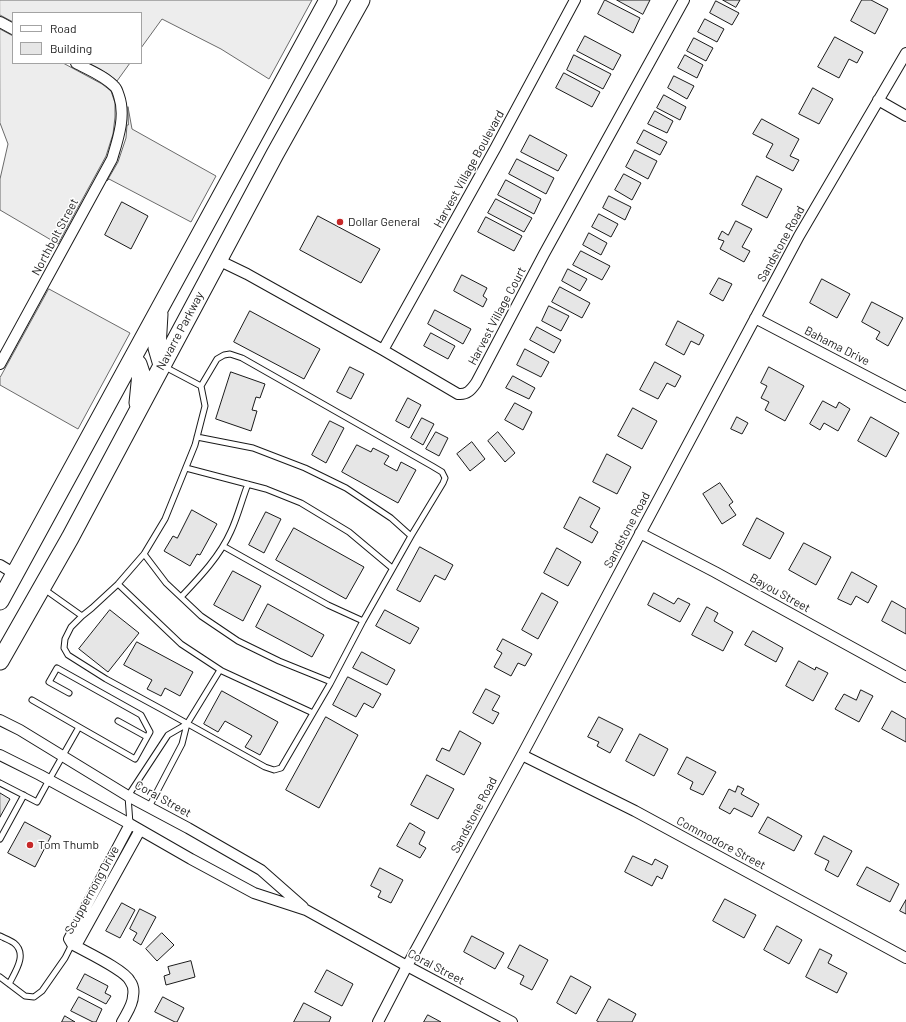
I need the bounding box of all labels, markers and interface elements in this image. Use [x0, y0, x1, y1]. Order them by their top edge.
legend [12, 12, 142, 64]
text: Road [50, 21, 77, 35]
text: Building [50, 41, 92, 55]
street label: Harvest Village Boulevard [431, 108, 507, 230]
street label: Northbolt Street [29, 196, 81, 278]
street label: Sandstone Road [754, 204, 808, 284]
place label: Dollar General [348, 215, 420, 229]
marker: Dollar General [335, 217, 345, 227]
street label: Harvest Village Court [465, 264, 529, 368]
street label: Navarre Parkway [153, 289, 207, 373]
street label: Bahama Drive [802, 323, 872, 369]
street label: Sandstone Road [601, 489, 653, 571]
street label: Bayou Street [747, 570, 813, 616]
street label: Sandstone Road [448, 774, 500, 856]
street label: Coral Street [132, 778, 194, 820]
street label: Commodore Street [674, 813, 768, 873]
place label: Tom Thumb [38, 838, 99, 852]
marker: Tom Thumb [25, 840, 35, 850]
street label: Scuppernong Drive [62, 843, 122, 937]
street label: Coral Street [405, 946, 467, 988]

